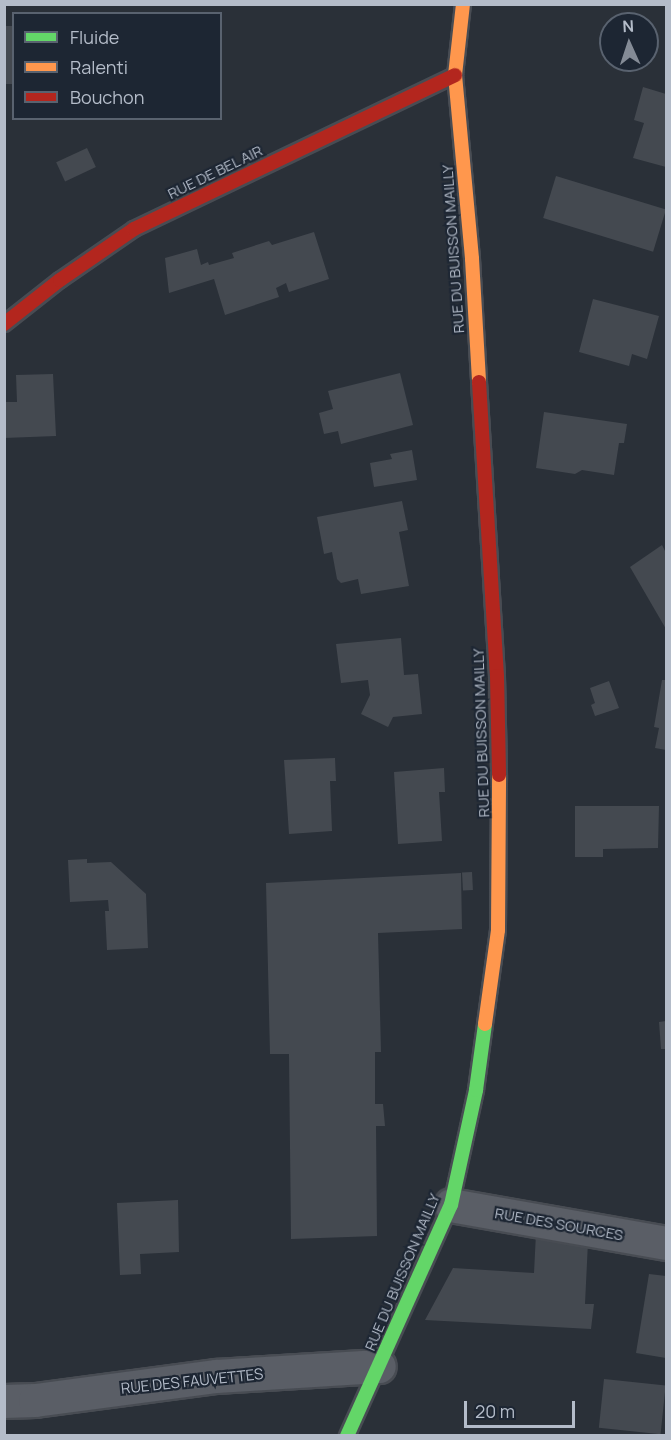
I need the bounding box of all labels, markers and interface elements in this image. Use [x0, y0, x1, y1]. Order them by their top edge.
legend [12, 12, 222, 120]
north arrow [599, 12, 659, 72]
text: N [622, 15, 634, 37]
text: Fluide [70, 25, 119, 49]
text: Ralenti [70, 55, 128, 79]
text: Bouchon [70, 85, 144, 109]
street label: RUE DE BEL AIR [164, 141, 266, 203]
street label: RUE DU BUISSON MAILLY [438, 164, 468, 334]
street label: RUE DU BUISSON MAILLY [469, 648, 493, 818]
street label: RUE DU BUISSON MAILLY [361, 1191, 443, 1353]
street label: RUE DES SOURCES [493, 1204, 625, 1244]
street label: RUE DES FAUVETTES [120, 1365, 264, 1397]
scale bar [467, 1389, 578, 1427]
text: 20 m [475, 1399, 515, 1423]

